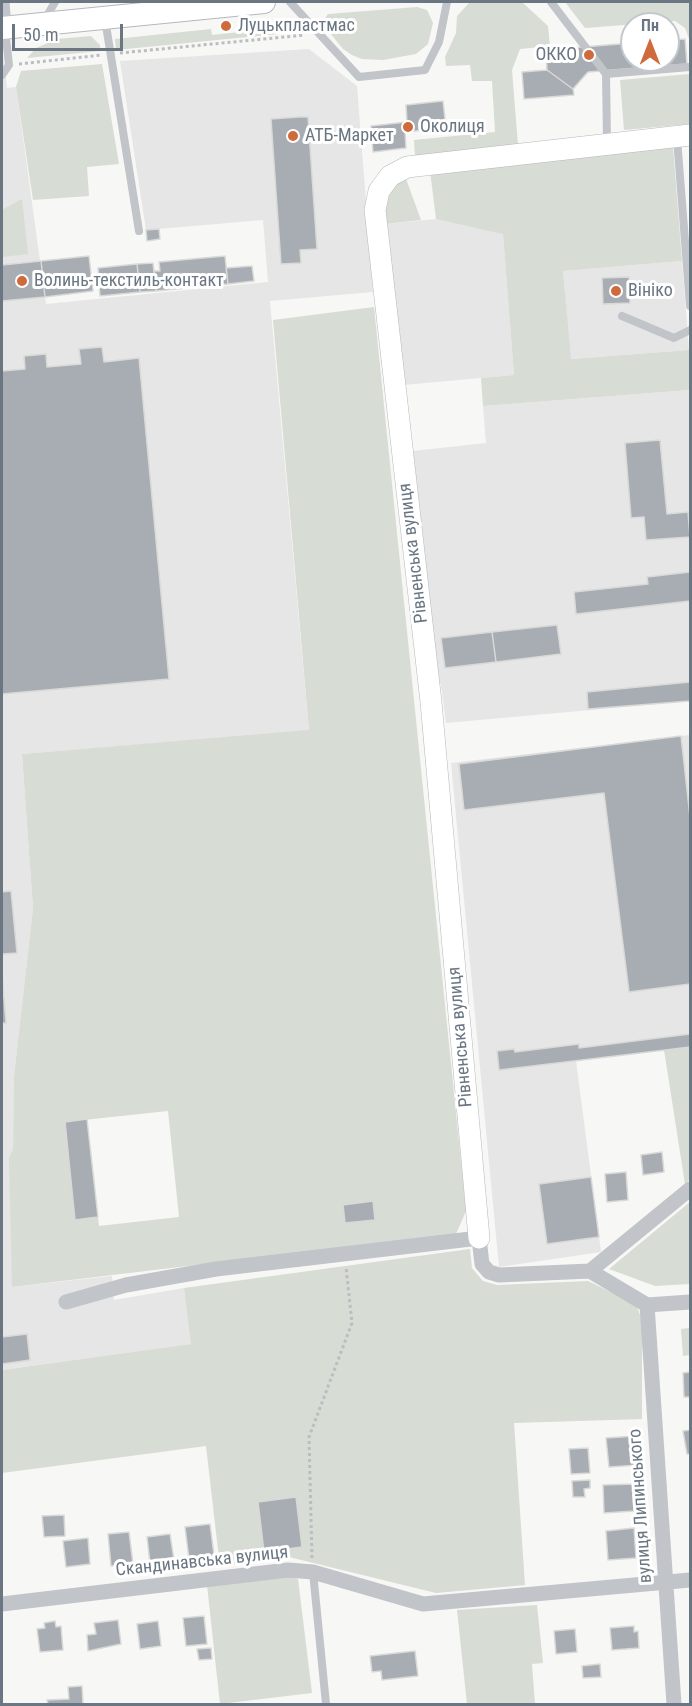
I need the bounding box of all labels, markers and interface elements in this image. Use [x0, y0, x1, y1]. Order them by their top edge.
scale bar [15, 12, 126, 50]
north arrow [620, 12, 680, 72]
place label: Луцькпластмас [238, 15, 355, 37]
text: Пн [641, 16, 659, 35]
marker: Луцькпластмас [219, 19, 233, 33]
text: 50 m [23, 24, 58, 45]
place label: ОККО [535, 44, 577, 66]
marker: ОККО [582, 48, 596, 62]
place label: Околиця [420, 116, 485, 138]
marker: Околиця [401, 120, 415, 134]
place label: АТБ-Маркет [305, 125, 394, 147]
marker: АТБ-Маркет [286, 129, 300, 143]
place label: Волинь-текстиль-контакт [34, 270, 224, 292]
marker: Волинь-текстиль-контакт [15, 274, 29, 288]
place label: Вініко [628, 280, 673, 302]
marker: Вініко [609, 284, 623, 298]
street label: Рівненська вулиця [395, 482, 433, 624]
street label: Рівненська вулиця [444, 966, 478, 1108]
street label: вулиця Липинського [625, 1428, 657, 1584]
street label: Скандинавська вулиця [115, 1542, 289, 1582]

